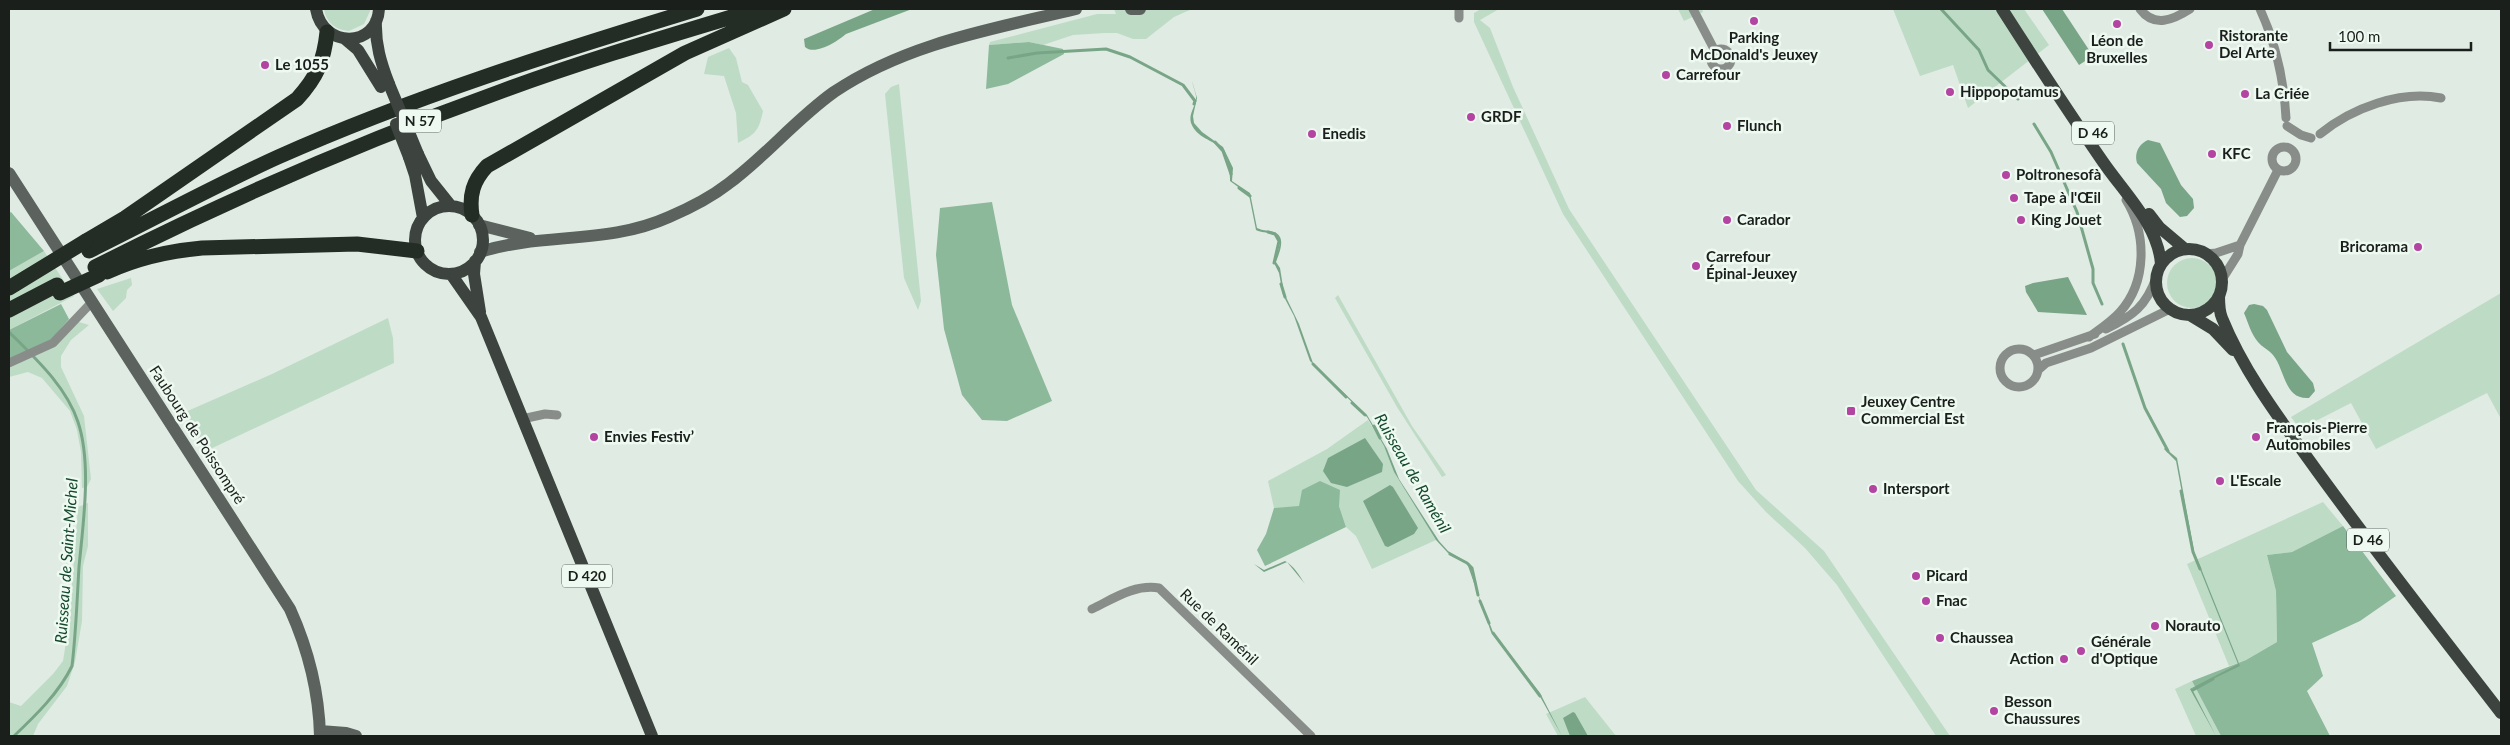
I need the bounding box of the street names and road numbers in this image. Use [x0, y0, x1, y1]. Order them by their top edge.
road number: N 57 [399, 110, 441, 132]
road number: D 46 [2072, 122, 2114, 144]
street label: Faubourg de Poissompré [146, 362, 249, 507]
road number: D 46 [2347, 528, 2389, 552]
road number: D 420 [562, 564, 612, 588]
street label: Rue de Raménil [1177, 584, 1263, 668]

